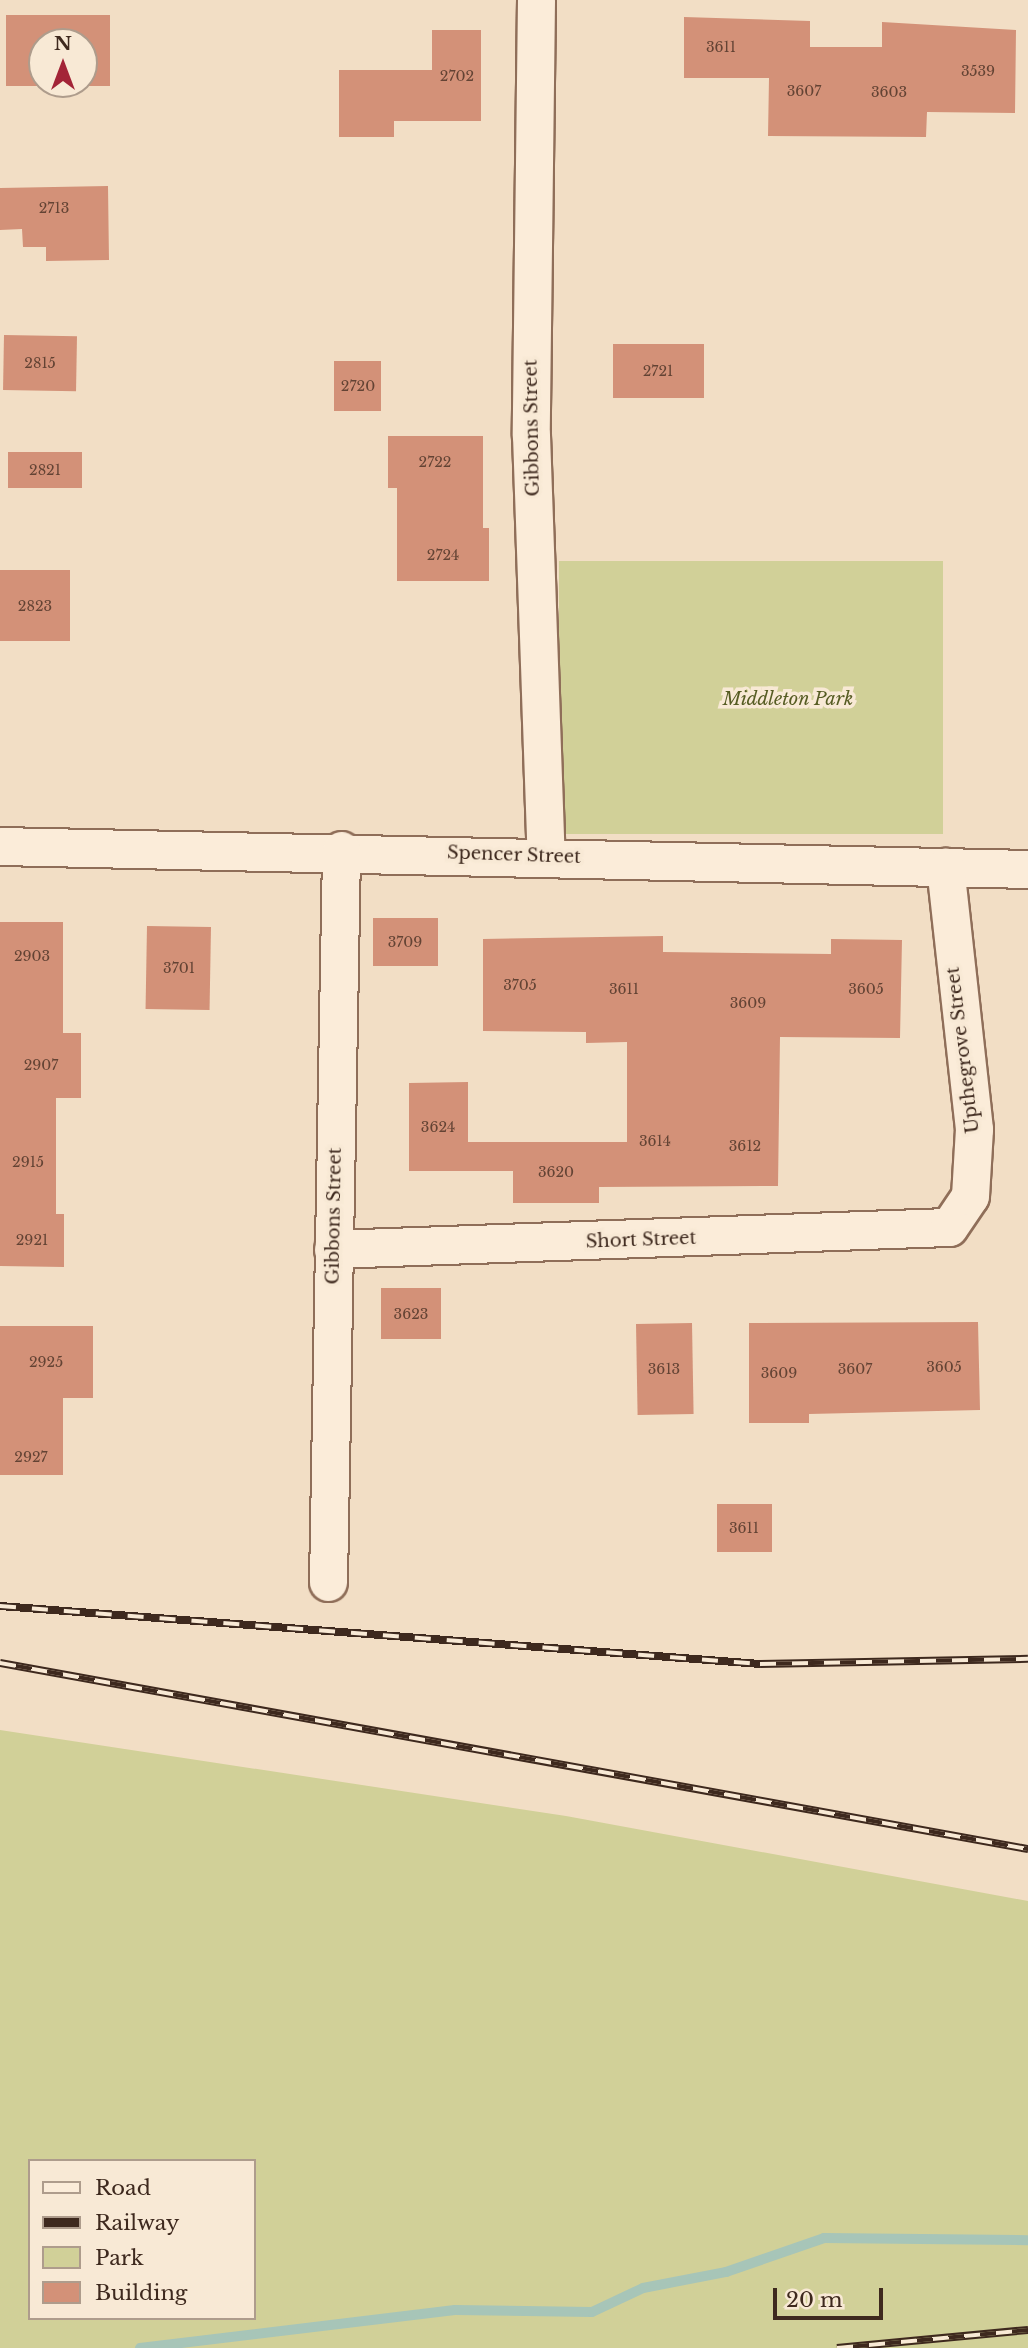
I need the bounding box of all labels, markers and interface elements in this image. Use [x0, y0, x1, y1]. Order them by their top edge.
north arrow [28, 28, 98, 98]
text: N [54, 32, 72, 55]
house number: 3611 [706, 39, 736, 55]
house number: 3539 [961, 63, 995, 79]
house number: 2702 [440, 68, 474, 84]
house number: 3607 [787, 83, 821, 99]
house number: 3603 [871, 84, 907, 100]
house number: 2713 [39, 200, 69, 216]
house number: 2815 [24, 355, 56, 371]
street label: Gibbons Street [520, 359, 544, 497]
house number: 2721 [643, 363, 673, 379]
house number: 2720 [341, 378, 375, 394]
house number: 2722 [419, 454, 451, 470]
house number: 2821 [29, 462, 61, 478]
house number: 2724 [427, 547, 459, 563]
house number: 2823 [18, 598, 52, 614]
park label: Middleton Park [723, 688, 853, 710]
street label: Spencer Street [447, 842, 581, 868]
house number: 3709 [388, 934, 422, 950]
house number: 2903 [14, 948, 50, 964]
house number: 3701 [163, 960, 195, 976]
street label: Upthegrove Street [942, 966, 984, 1134]
house number: 3705 [503, 977, 537, 993]
house number: 3611 [609, 981, 639, 997]
house number: 3605 [848, 981, 884, 997]
house number: 3609 [730, 995, 766, 1011]
house number: 2907 [24, 1057, 58, 1073]
house number: 3624 [421, 1119, 455, 1135]
house number: 3614 [639, 1133, 671, 1149]
house number: 3612 [729, 1138, 761, 1154]
street label: Gibbons Street [322, 1147, 346, 1285]
house number: 2915 [12, 1154, 44, 1170]
house number: 3620 [538, 1164, 574, 1180]
street label: Short Street [585, 1227, 697, 1253]
house number: 2921 [16, 1232, 48, 1248]
house number: 3623 [394, 1306, 428, 1322]
house number: 2925 [29, 1354, 63, 1370]
house number: 3605 [926, 1359, 962, 1375]
house number: 3613 [648, 1361, 680, 1377]
house number: 3607 [838, 1361, 872, 1377]
house number: 3609 [761, 1365, 797, 1381]
house number: 2927 [14, 1449, 48, 1465]
house number: 3611 [729, 1520, 759, 1536]
legend [28, 2159, 256, 2320]
text: Road [95, 2175, 151, 2201]
text: Railway [95, 2210, 179, 2236]
text: Park [95, 2245, 144, 2271]
scale bar [776, 2274, 886, 2318]
text: Building [95, 2280, 187, 2306]
text: 20 m [786, 2287, 843, 2313]

